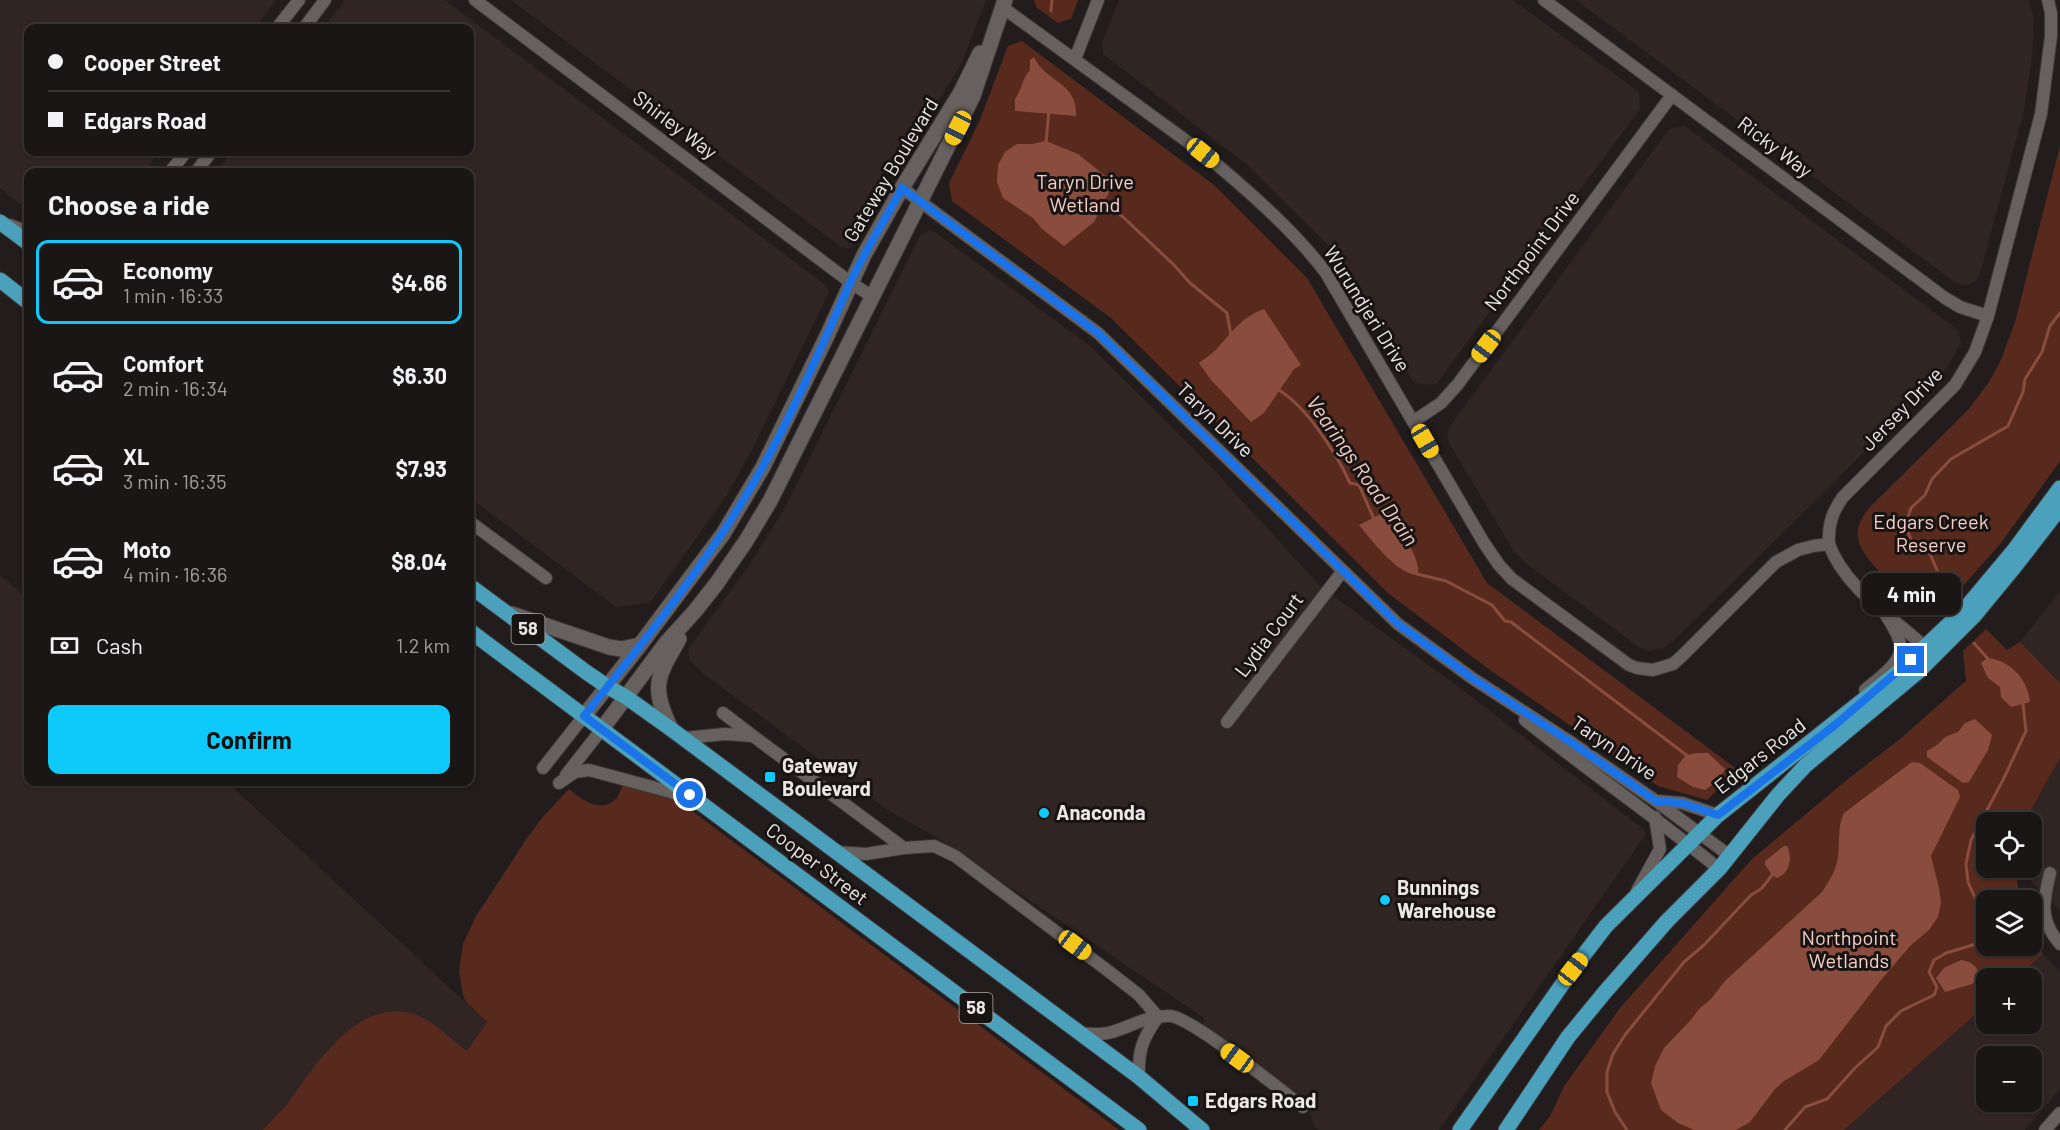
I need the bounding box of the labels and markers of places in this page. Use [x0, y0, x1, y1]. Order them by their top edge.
place label: Gateway Boulevard [782, 753, 871, 800]
marker: Gateway Boulevard [763, 770, 777, 784]
place label: Anaconda [1056, 800, 1145, 824]
marker: Anaconda [1037, 806, 1051, 820]
place label: Bunnings Warehouse [1397, 875, 1496, 922]
marker: Bunnings Warehouse [1378, 893, 1392, 907]
place label: Edgars Road [1205, 1088, 1316, 1112]
marker: Edgars Road [1186, 1094, 1200, 1108]

